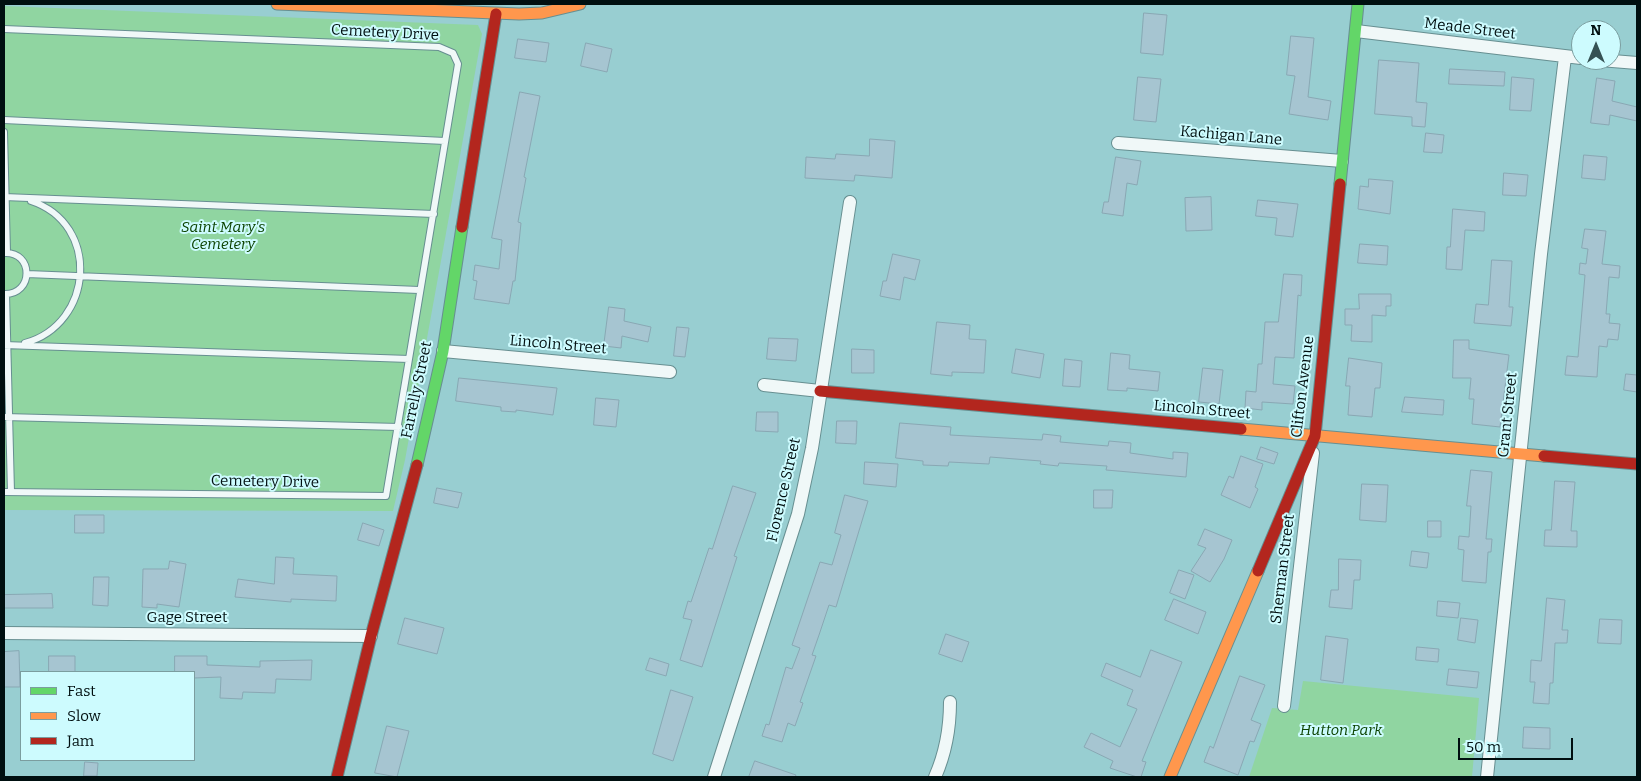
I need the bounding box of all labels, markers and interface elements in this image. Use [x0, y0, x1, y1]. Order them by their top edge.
street label: Meade Street [1423, 14, 1517, 44]
north arrow [1571, 20, 1621, 70]
street label: Cemetery Drive [331, 21, 439, 45]
text: N [1591, 22, 1601, 39]
street label: Kachigan Lane [1179, 123, 1283, 149]
park label: Saint Mary's Cemetery [181, 219, 265, 254]
street label: Lincoln Street [509, 332, 607, 358]
street label: Clifton Avenue [1288, 335, 1318, 439]
street label: Farrelly Street [398, 340, 436, 440]
street label: Grant Street [1495, 371, 1521, 459]
street label: Lincoln Street [1153, 397, 1251, 423]
street label: Florence Street [763, 436, 805, 544]
street label: Cemetery Drive [211, 472, 319, 492]
street label: Sherman Street [1267, 513, 1299, 625]
street label: Gage Street [147, 609, 227, 627]
legend [20, 671, 195, 761]
text: Fast [67, 682, 96, 700]
text: Slow [67, 707, 101, 725]
park label: Hutton Park [1300, 722, 1382, 740]
scale bar [1461, 728, 1576, 760]
text: Jam [67, 732, 94, 750]
text: 50 m [1466, 738, 1501, 756]

